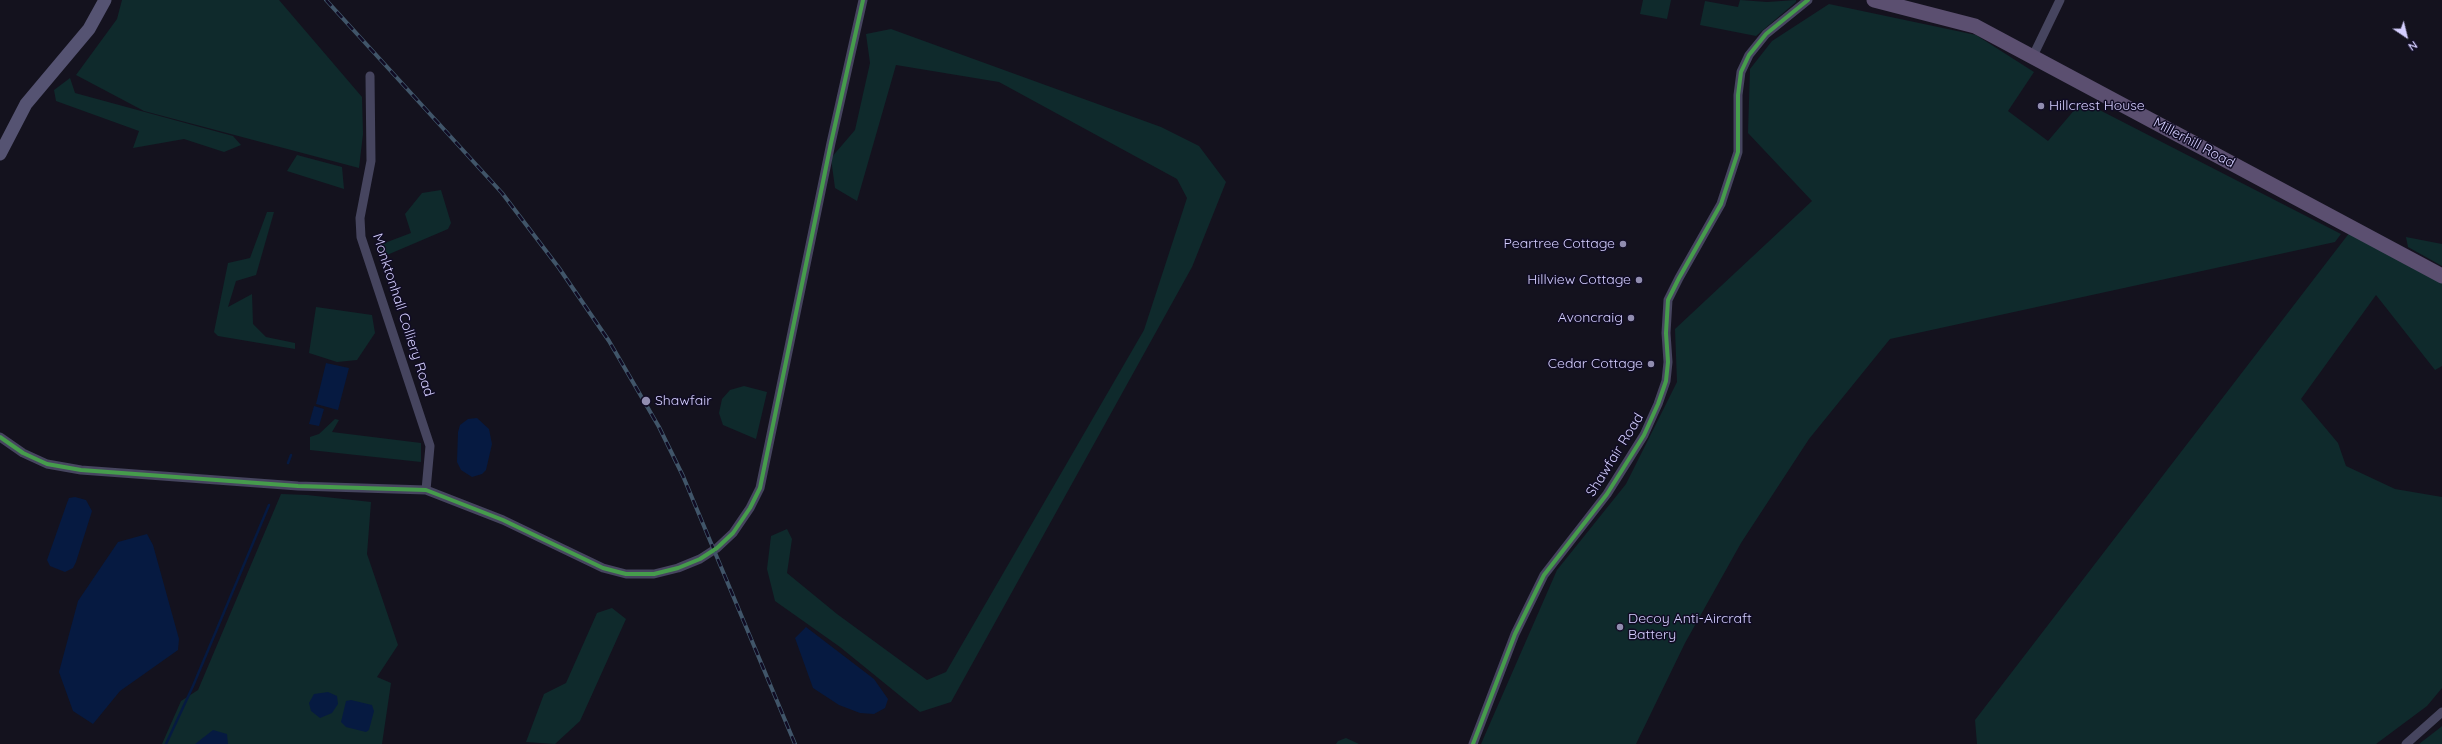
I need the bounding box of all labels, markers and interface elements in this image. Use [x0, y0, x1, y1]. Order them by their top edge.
north arrow [2386, 16, 2426, 56]
text: N [2406, 38, 2420, 54]
place label: Hillcrest House [2049, 98, 2145, 114]
marker: Hillcrest House [2036, 101, 2046, 111]
street label: Millerhill Road [2150, 114, 2238, 172]
street label: Monktonhall Colliery Road [369, 231, 437, 399]
place label: Peartree Cottage [1504, 236, 1615, 252]
marker: Peartree Cottage [1618, 239, 1628, 249]
place label: Hillview Cottage [1527, 272, 1631, 288]
marker: Hillview Cottage [1634, 275, 1644, 285]
place label: Avoncraig [1558, 310, 1623, 326]
marker: Avoncraig [1626, 313, 1636, 323]
place label: Cedar Cottage [1548, 356, 1643, 372]
marker: Cedar Cottage [1646, 359, 1656, 369]
place label: Shawfair [655, 393, 712, 409]
marker: Shawfair [640, 395, 652, 407]
street label: Shawfair Road [1583, 410, 1647, 500]
place label: Decoy Anti-Aircraft Battery [1628, 611, 1752, 644]
marker: Decoy Anti-Aircraft Battery [1615, 622, 1625, 632]

